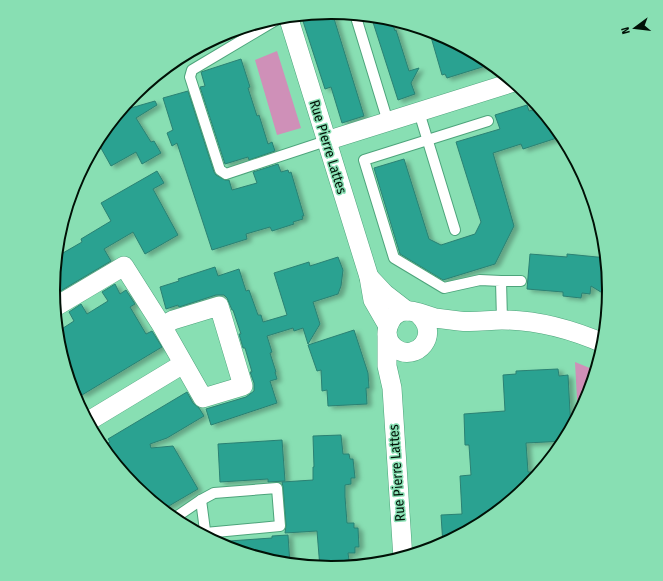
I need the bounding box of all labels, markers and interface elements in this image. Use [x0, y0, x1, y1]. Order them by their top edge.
north arrow [615, 8, 655, 48]
text: N [619, 26, 633, 35]
street label: Rue Pierre Lattes [306, 98, 350, 196]
street label: Rue Pierre Lattes [385, 424, 409, 522]

